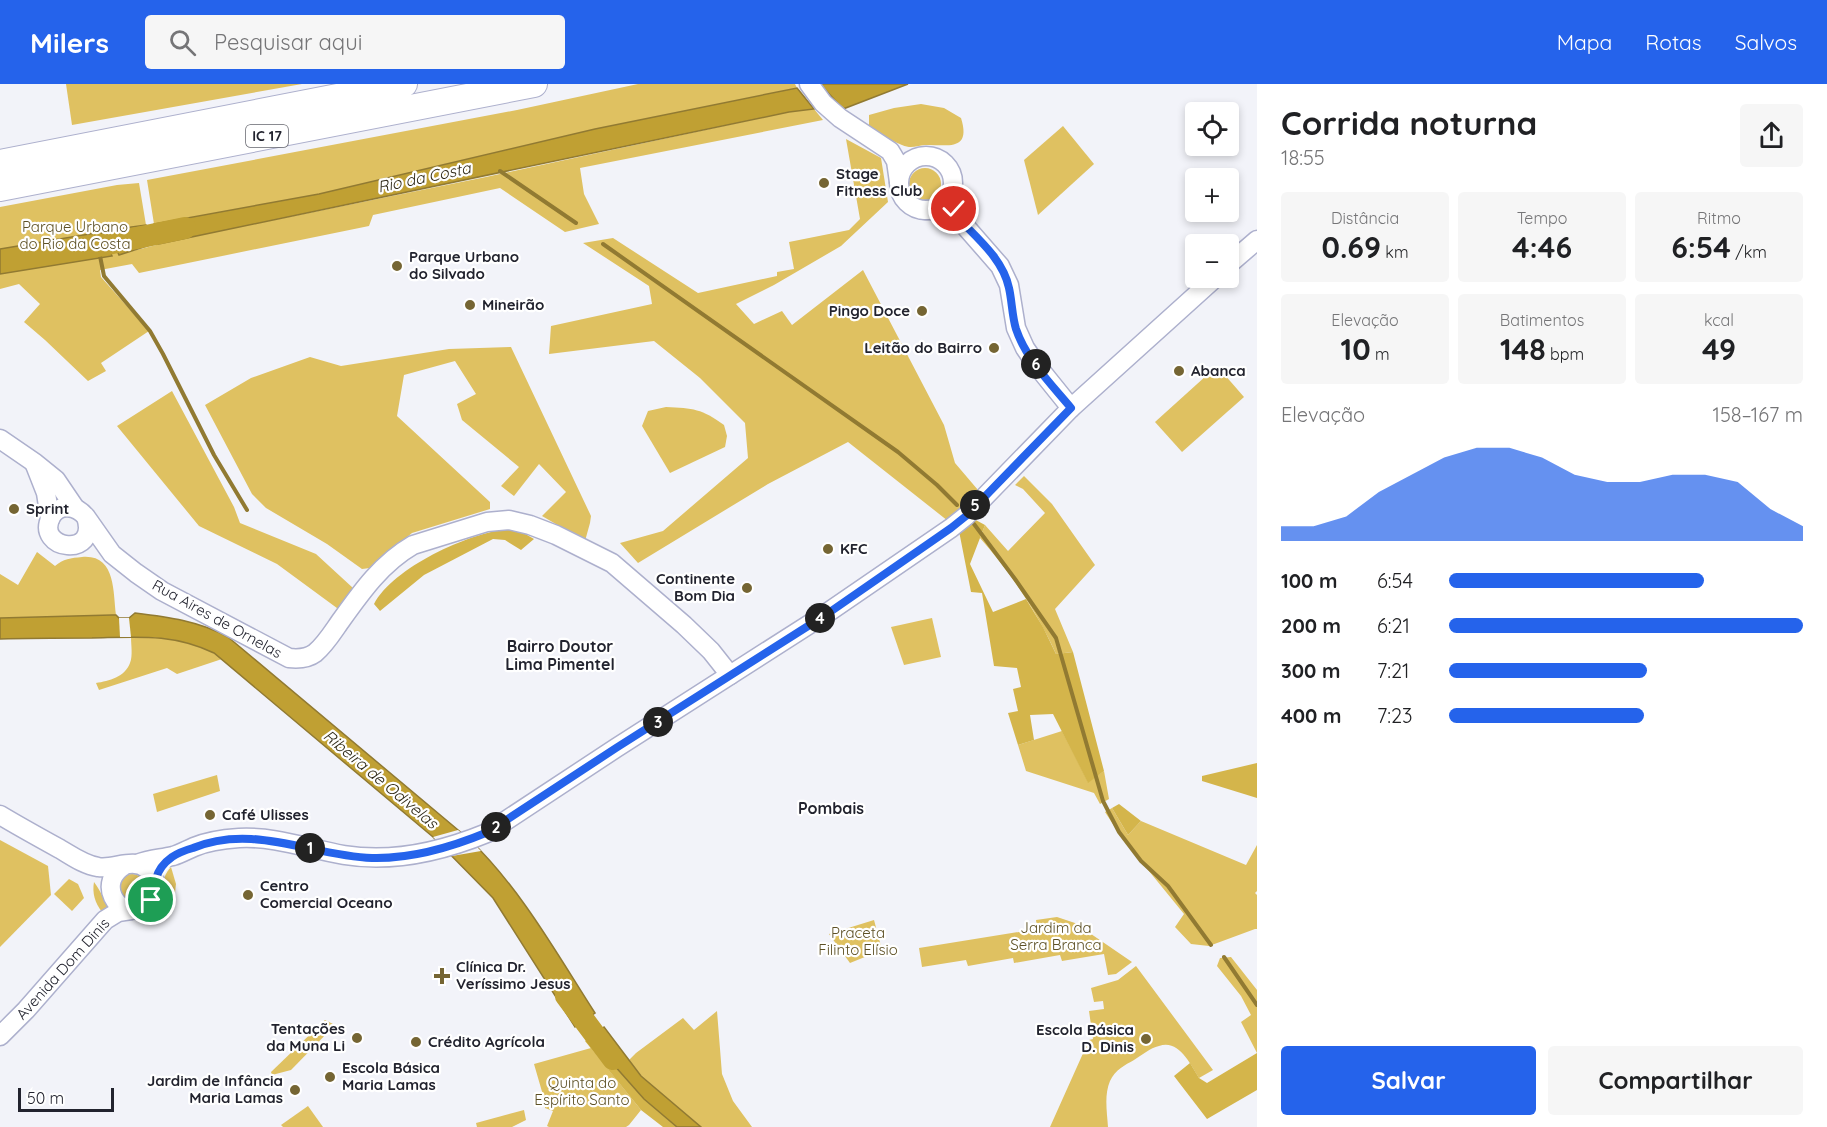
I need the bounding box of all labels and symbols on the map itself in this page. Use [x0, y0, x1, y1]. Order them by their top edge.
road number: IC 17 [246, 125, 288, 147]
water label: Rio da Costa [376, 157, 474, 197]
place label: Stage Fitness Club [836, 164, 922, 200]
marker: Stage Fitness Club [817, 176, 831, 190]
pin [928, 183, 979, 234]
park label: Parque Urbano do Rio da Costa [19, 217, 131, 253]
place label: Parque Urbano do Silvado [409, 247, 519, 283]
marker: Parque Urbano do Silvado [390, 259, 404, 273]
place label: Mineirão [482, 295, 544, 314]
marker: Mineirão [463, 298, 477, 312]
place label: Pingo Doce [829, 301, 910, 320]
marker: Pingo Doce [915, 304, 929, 318]
place label: Leitão do Bairro [864, 338, 982, 357]
marker: Leitão do Bairro [987, 341, 1001, 355]
pin: 6 [1021, 349, 1051, 379]
place label: Abanca [1191, 361, 1246, 380]
marker: Abanca [1172, 364, 1186, 378]
pin: 5 [960, 490, 990, 520]
place label: Sprint [26, 499, 70, 518]
marker: Sprint [7, 502, 21, 516]
place label: KFC [840, 539, 868, 558]
marker: KFC [821, 542, 835, 556]
place label: Continente Bom Dia [656, 569, 735, 605]
street label: Rua Aires de Ornelas [149, 575, 285, 662]
marker: Continente Bom Dia [740, 581, 754, 595]
pin: 4 [805, 603, 835, 633]
district label: Bairro Doutor Lima Pimentel [505, 636, 615, 674]
pin: 3 [643, 707, 673, 737]
water label: Ribeira de Odivelas [320, 725, 443, 834]
district label: Pombais [798, 798, 864, 818]
place label: Café Ulisses [222, 805, 309, 824]
marker: Café Ulisses [203, 808, 217, 822]
pin: 2 [481, 812, 511, 842]
pin: 1 [295, 833, 325, 863]
pin [125, 874, 176, 925]
place label: Centro Comercial Oceano [260, 876, 393, 912]
marker: Centro Comercial Oceano [241, 888, 255, 902]
street label: Avenida Dom Dinis [12, 914, 113, 1023]
park label: Jardim da Serra Branca [1010, 918, 1102, 954]
park label: Praceta Filinto Elísio [818, 923, 898, 959]
place label: Clínica Dr. Veríssimo Jesus [456, 957, 571, 993]
marker: Clínica Dr. Veríssimo Jesus [433, 967, 451, 985]
place label: Tentações da Muna Li [266, 1019, 345, 1055]
place label: Escola Básica D. Dinis [1036, 1020, 1134, 1056]
marker: Tentações da Muna Li [350, 1031, 364, 1045]
place label: Crédito Agrícola [428, 1032, 545, 1051]
marker: Escola Básica D. Dinis [1139, 1032, 1153, 1046]
marker: Crédito Agrícola [409, 1035, 423, 1049]
place label: Escola Básica Maria Lamas [342, 1058, 440, 1094]
marker: Escola Básica Maria Lamas [323, 1070, 337, 1084]
place label: Jardim de Infância Maria Lamas [147, 1071, 283, 1107]
park label: Quinta do Espírito Santo [534, 1073, 630, 1109]
marker: Jardim de Infância Maria Lamas [288, 1083, 302, 1097]
scale bar [18, 1085, 114, 1112]

